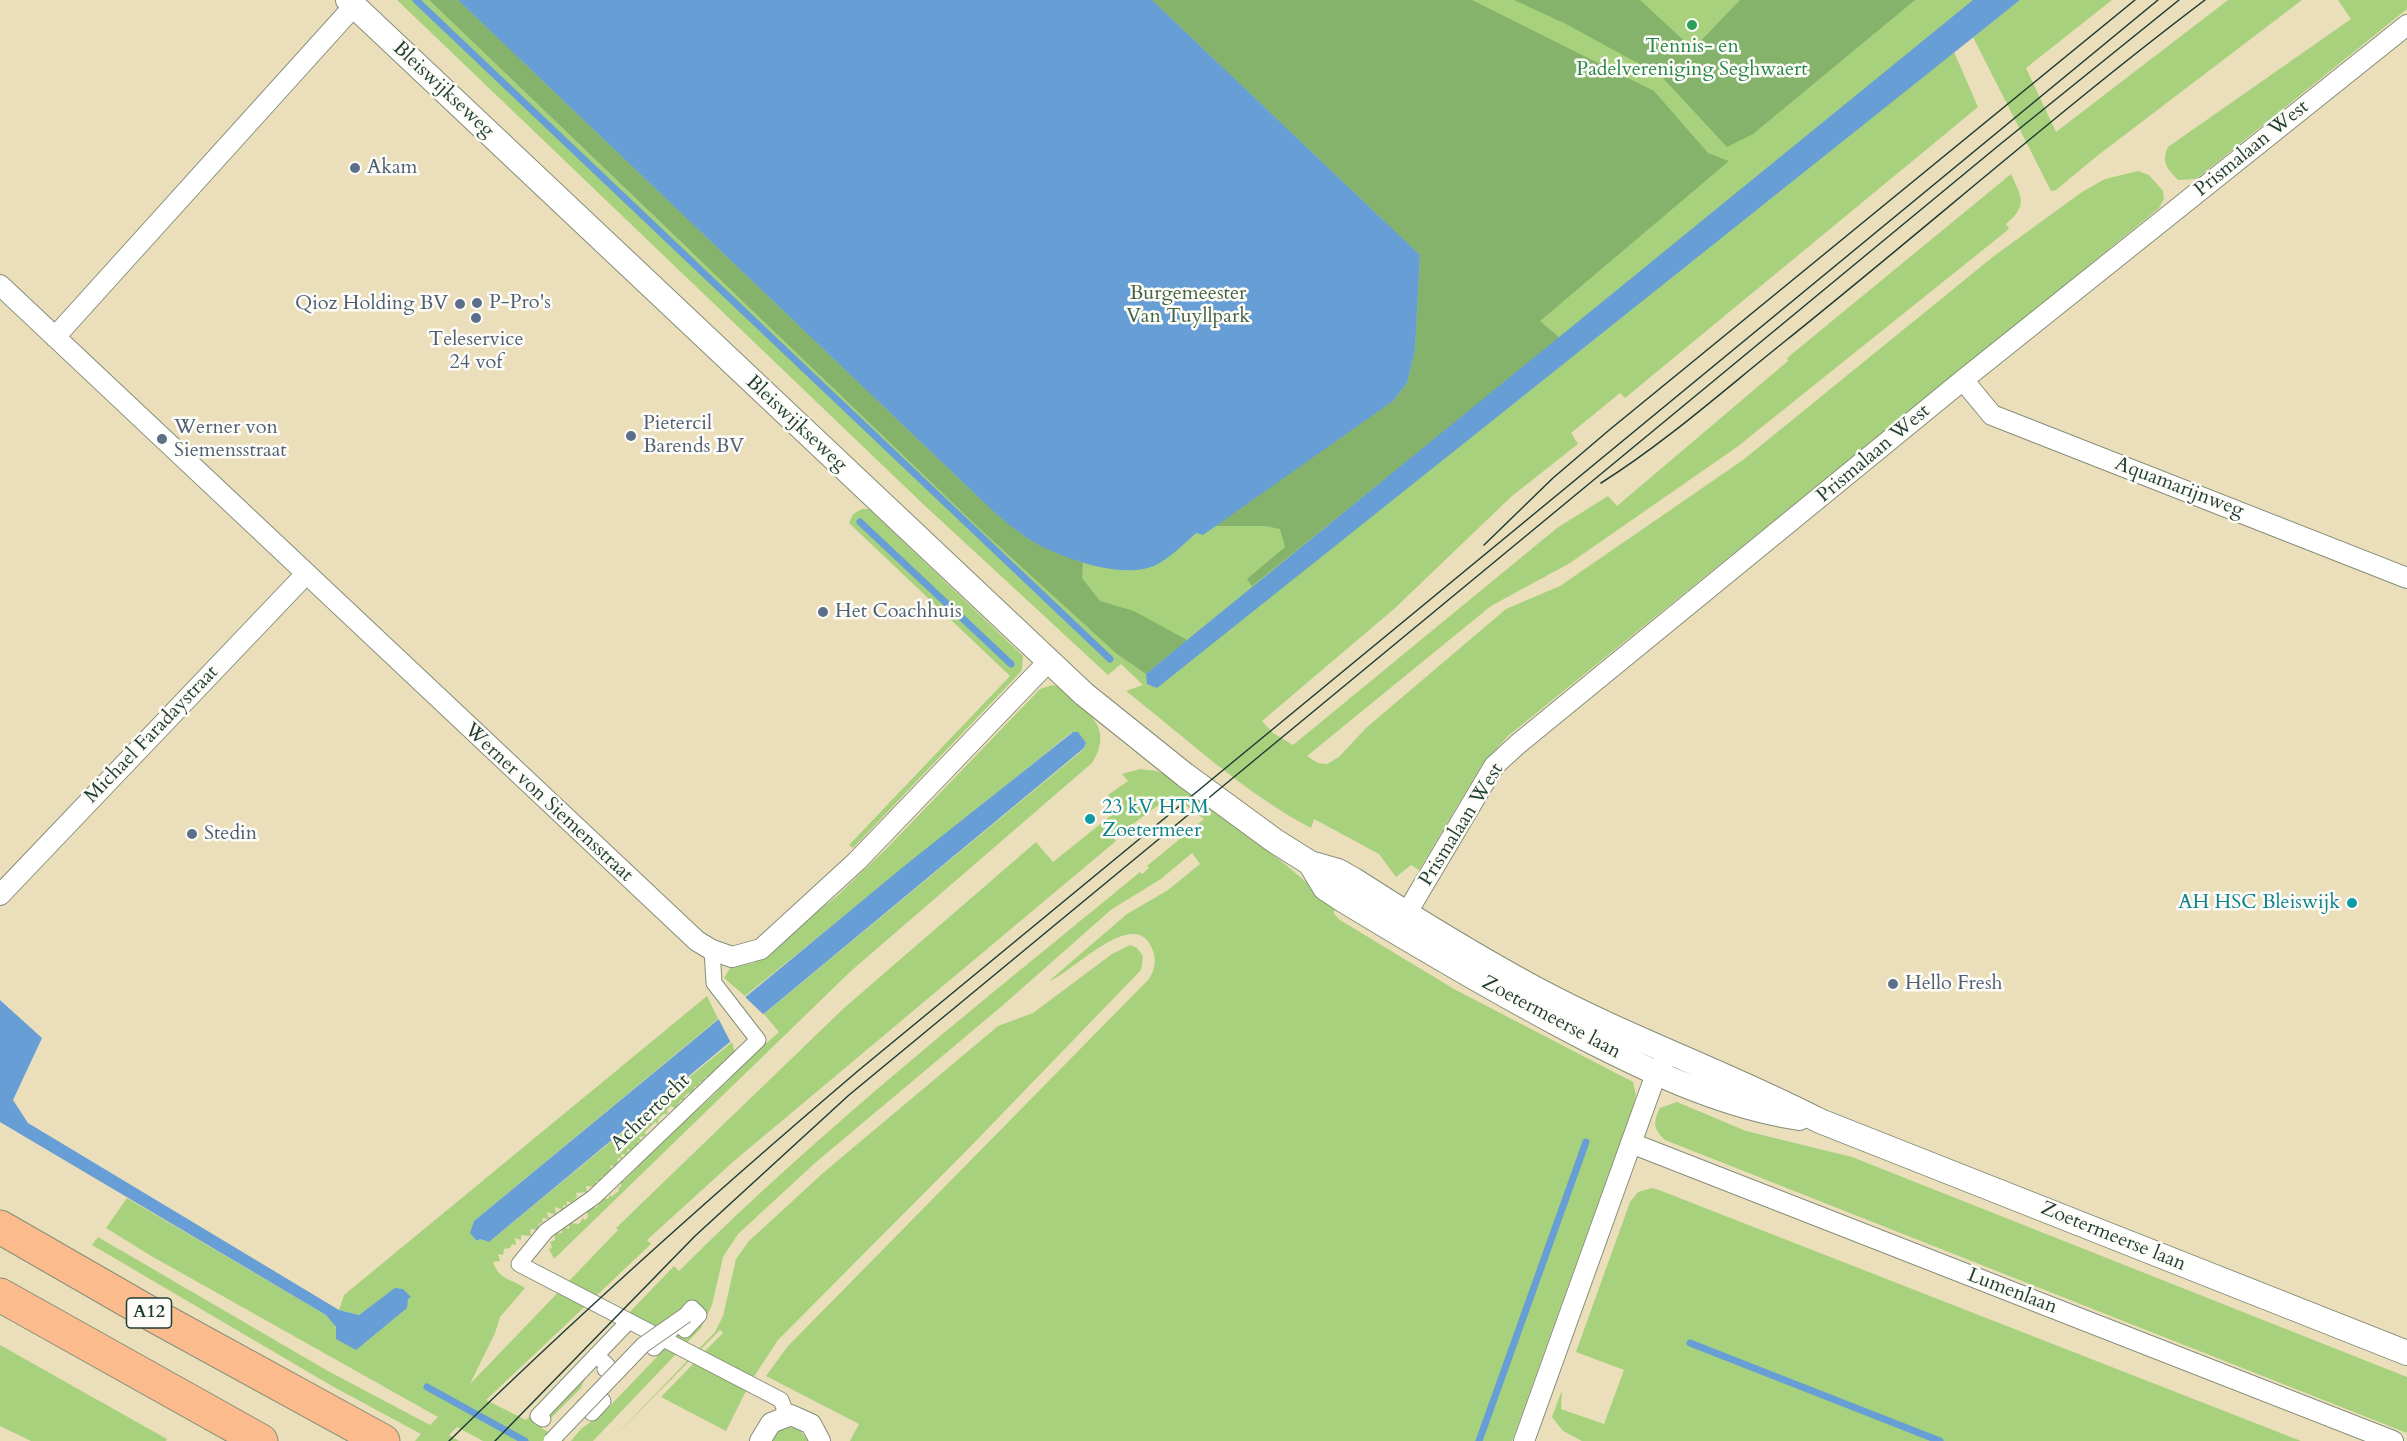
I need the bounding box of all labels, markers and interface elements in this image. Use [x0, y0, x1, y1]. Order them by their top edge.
marker: Tennis- en Padelvereniging Seghwaert [1685, 18, 1699, 32]
place label: Tennis- en Padelvereniging Seghwaert [1576, 35, 1808, 82]
street label: Bleiswijkseweg [387, 37, 499, 143]
street label: Prismalaan West [2190, 96, 2314, 202]
place label: Akam [367, 156, 417, 180]
marker: Akam [348, 161, 362, 175]
park label: Burgemeester Van Tuyllpark [1126, 282, 1250, 329]
place label: P-Pro's [489, 291, 551, 315]
place label: Qioz Holding BV [295, 292, 448, 316]
marker: P-Pro's [470, 296, 484, 310]
marker: Qioz Holding BV [453, 297, 467, 311]
marker: Teleservice 24 vof [469, 311, 483, 325]
place label: Teleservice 24 vof [429, 328, 523, 375]
street label: Bleiswijkseweg [740, 371, 852, 477]
street label: Prismalaan West [1813, 400, 1935, 508]
place label: Pietercil Barends BV [643, 412, 744, 459]
place label: Werner von Siemensstraat [174, 416, 287, 463]
marker: Pietercil Barends BV [624, 429, 638, 443]
marker: Werner von Siemensstraat [155, 432, 169, 446]
street label: Aquamarijnweg [2111, 452, 2247, 524]
place label: Het Coachhuis [835, 600, 962, 624]
marker: Het Coachhuis [816, 605, 830, 619]
street label: Michael Faradaystraat [80, 661, 224, 809]
street label: Werner von Siemensstraat [459, 719, 637, 887]
street label: Prismalaan West [1415, 759, 1509, 891]
place label: 23 kV HTM Zoetermeer [1102, 796, 1209, 843]
marker: 23 kV HTM Zoetermeer [1083, 812, 1097, 826]
place label: Stedin [204, 822, 257, 846]
marker: Stedin [185, 827, 199, 841]
place label: AH HSC Bleiswijk [2178, 891, 2340, 915]
marker: AH HSC Bleiswijk [2345, 896, 2359, 910]
street label: Zoetermeerse laan [1477, 971, 1625, 1065]
place label: Hello Fresh [1905, 972, 2003, 996]
marker: Hello Fresh [1886, 977, 1900, 991]
street label: Achtertocht [606, 1069, 696, 1157]
street label: Zoetermeerse laan [2037, 1197, 2189, 1277]
street label: Lumenlaan [1964, 1264, 2060, 1320]
road number: A12 [126, 1298, 172, 1328]

